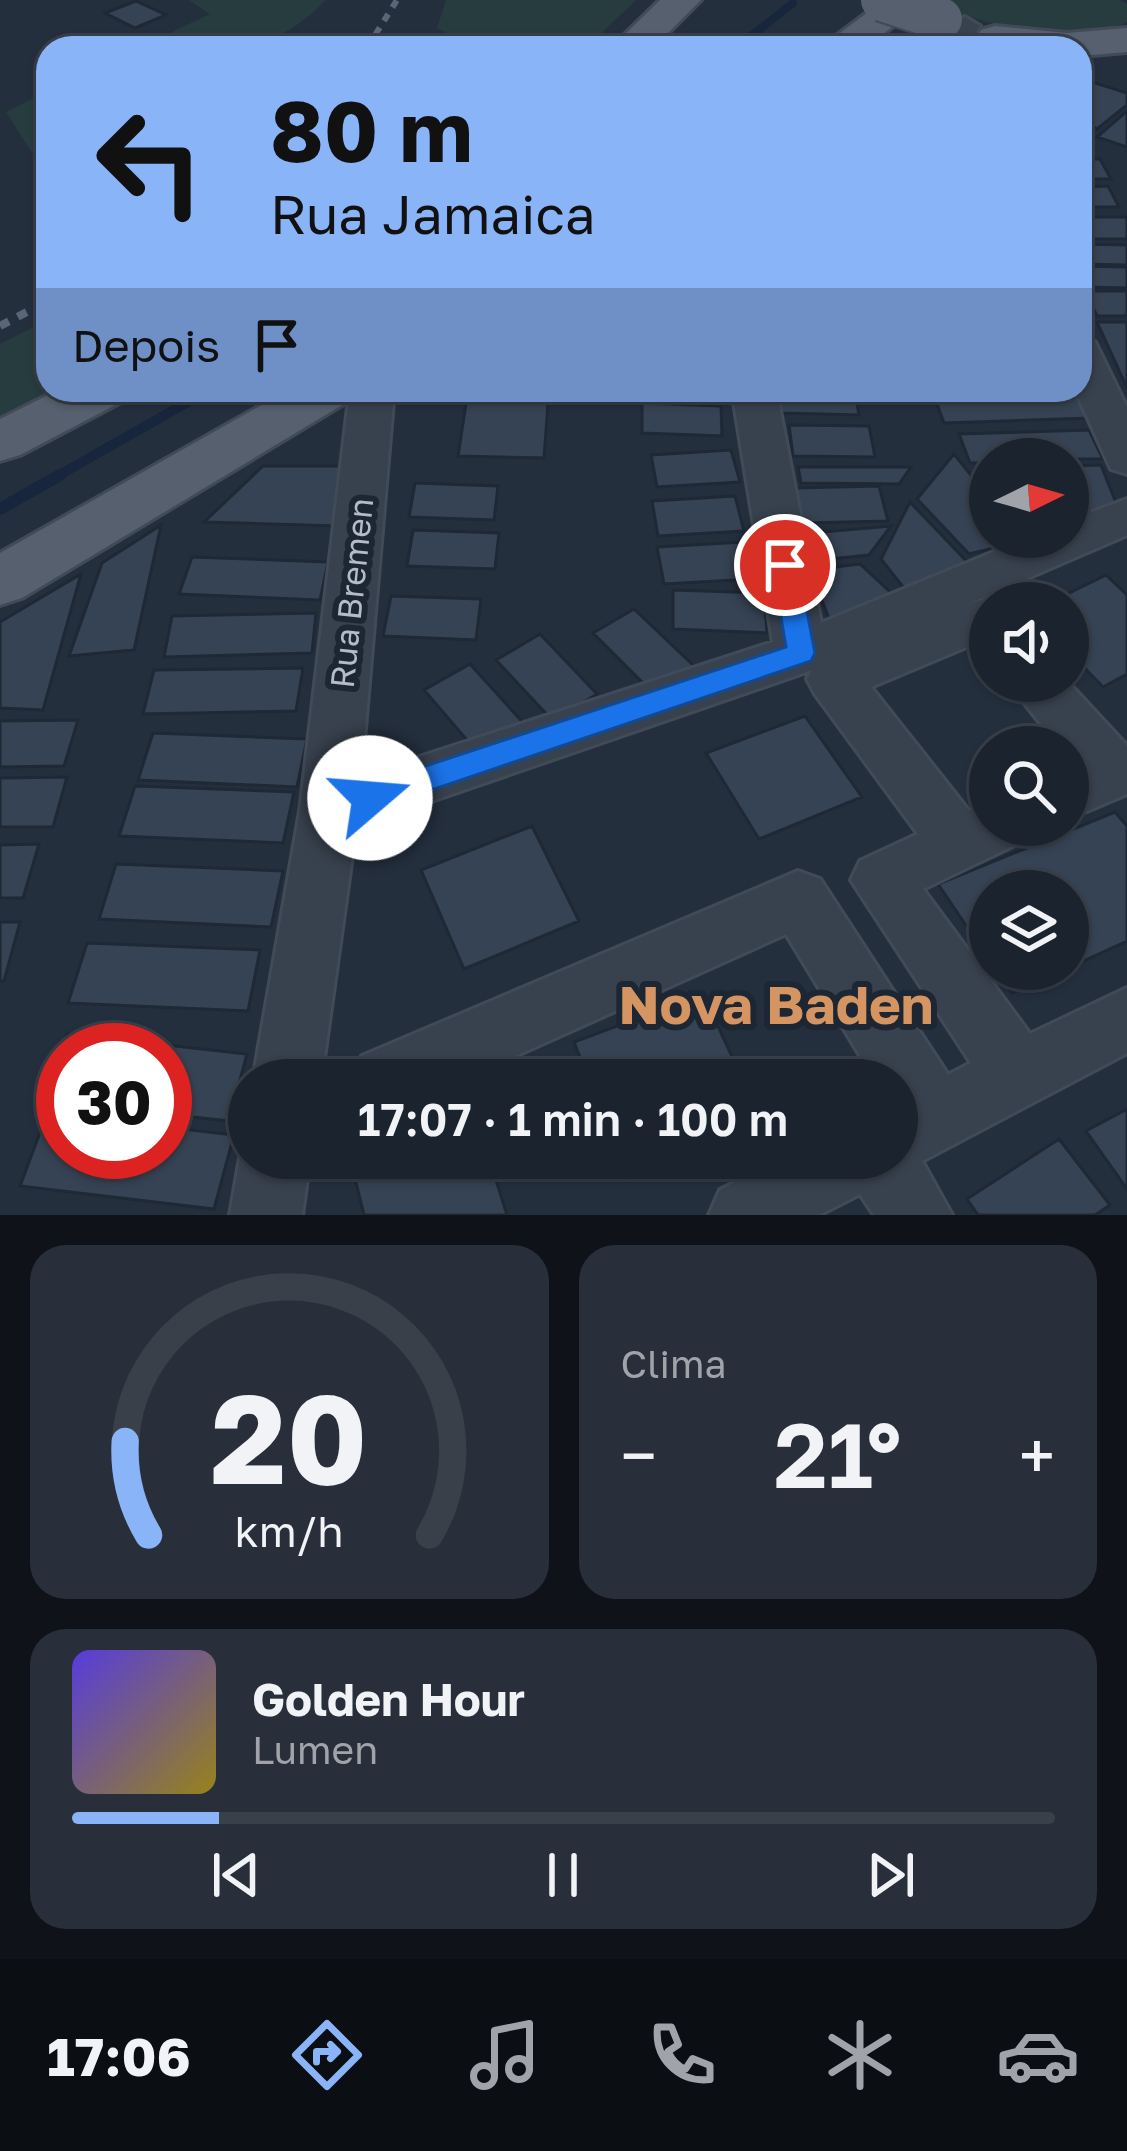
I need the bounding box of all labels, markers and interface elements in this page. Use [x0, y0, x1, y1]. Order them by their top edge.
text: 80 m [270, 80, 473, 180]
icon: left [72, 84, 228, 240]
text: Rua Jamaica [270, 181, 596, 246]
icon: arrive [244, 312, 310, 378]
text: Depois [72, 318, 220, 372]
north arrow [969, 438, 1089, 558]
map controls [969, 438, 1089, 990]
street label: Rua Bremen [322, 496, 380, 690]
pin [734, 514, 836, 616]
icon: arrive [752, 532, 818, 598]
button: sound [969, 582, 1089, 702]
button: search [969, 726, 1089, 846]
position arrow [307, 735, 433, 861]
button: layers [969, 870, 1089, 990]
district label: Nova Baden [619, 971, 933, 1036]
speed limit sign: 30 [36, 1023, 192, 1179]
text: 17:07 · 1 min · 100 m [358, 1092, 788, 1146]
text: Clima [621, 1340, 727, 1387]
text: 20 [211, 1362, 368, 1511]
text: 21° [774, 1400, 902, 1508]
text: − [621, 1415, 657, 1495]
text: + [1019, 1415, 1055, 1495]
text: km/h [235, 1505, 344, 1556]
text: Golden Hour [252, 1672, 525, 1726]
text: Lumen [252, 1726, 378, 1773]
icon: previous [203, 1842, 269, 1908]
icon: pause [530, 1842, 596, 1908]
icon: next [858, 1842, 924, 1908]
icon: directions [285, 2013, 369, 2097]
icon: music [463, 2013, 547, 2097]
icon: phone [640, 2013, 724, 2097]
icon: climate [818, 2013, 902, 2097]
icon: car [996, 2013, 1080, 2097]
text: 17:06 [47, 2023, 191, 2088]

